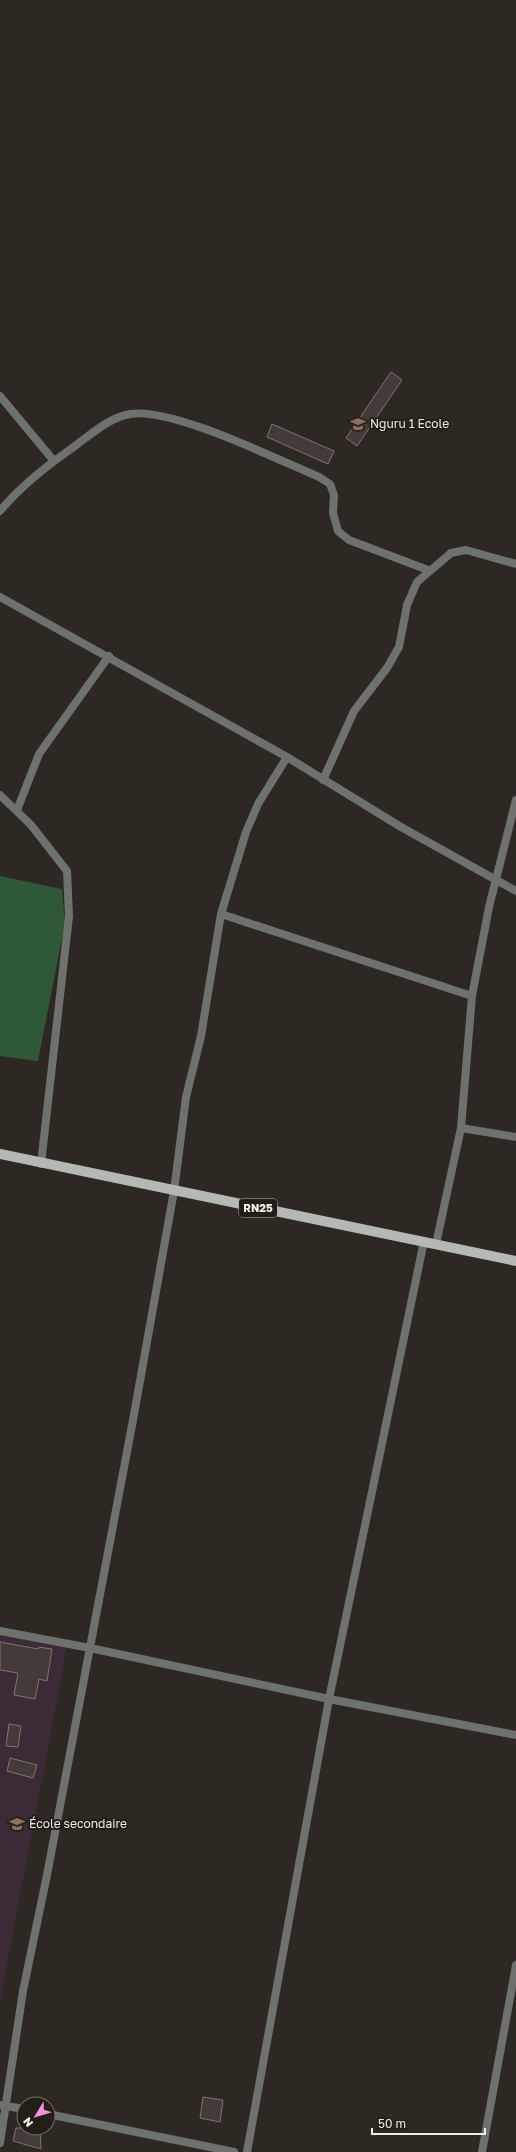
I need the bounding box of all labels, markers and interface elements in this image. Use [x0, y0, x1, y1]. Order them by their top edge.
school or university icon: Nguru 1 Ecole [349, 415, 367, 433]
place label: Nguru 1 Ecole [370, 416, 449, 431]
road number: RN25 [239, 1199, 277, 1217]
school or university icon: École secondaire [8, 1815, 26, 1833]
place label: École secondaire [29, 1816, 127, 1831]
north arrow [16, 2096, 56, 2136]
scale bar [372, 2110, 485, 2136]
text: N [20, 2115, 35, 2130]
text: 50 m [378, 2116, 406, 2131]

